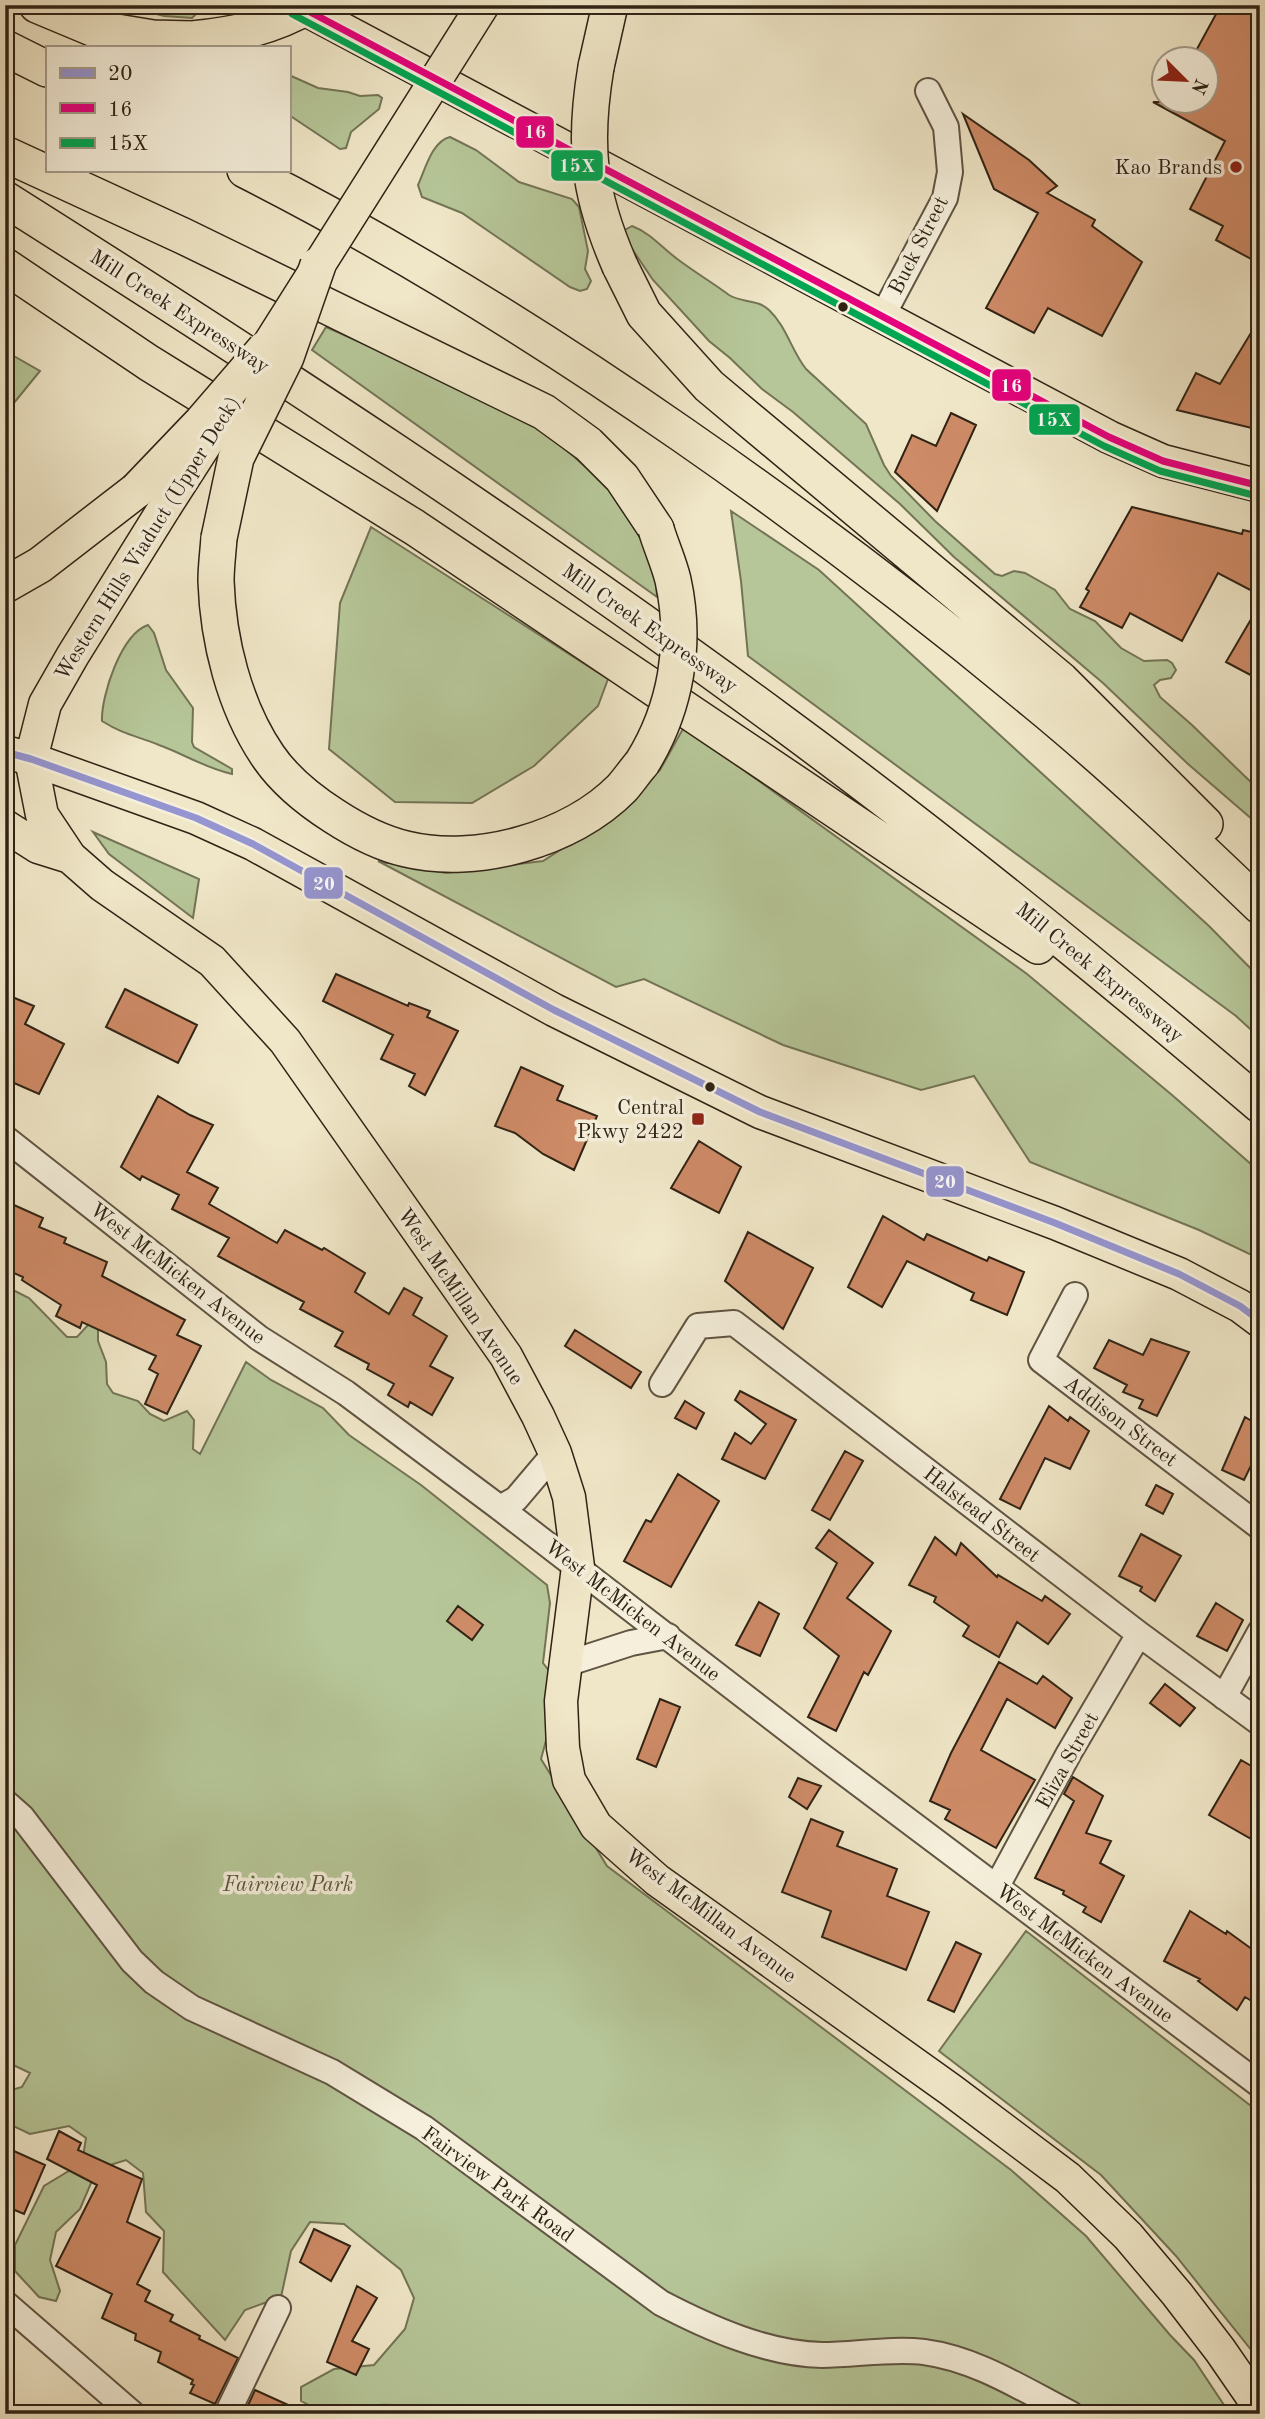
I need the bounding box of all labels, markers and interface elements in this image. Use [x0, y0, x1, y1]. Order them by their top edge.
legend [46, 46, 290, 172]
north arrow [1150, 46, 1220, 116]
text: 20 [108, 64, 132, 85]
text: N [1186, 75, 1210, 97]
text: 16 [108, 100, 132, 121]
line badge: 16 [515, 115, 555, 149]
text: 16 [524, 124, 546, 143]
text: 15X [108, 134, 148, 155]
line badge: 15X [550, 149, 604, 182]
text: 15X [559, 158, 595, 177]
place label: Kao Brands [1115, 158, 1222, 179]
marker: Kao Brands [1228, 159, 1244, 175]
street label: Buck Street [886, 193, 953, 298]
street label: Mill Creek Expressway [86, 247, 272, 378]
unlabelled marker [836, 300, 850, 314]
line badge: 16 [991, 368, 1032, 402]
text: 16 [1000, 378, 1022, 397]
street label: Western Hills Viaduct (Upper Deck) [52, 393, 245, 684]
line badge: 15X [1028, 403, 1081, 436]
text: 15X [1036, 412, 1072, 431]
street label: Mill Creek Expressway [558, 561, 741, 698]
line badge: 20 [303, 866, 344, 900]
text: 20 [313, 876, 335, 895]
street label: Mill Creek Expressway [1011, 899, 1187, 1047]
unlabelled marker [703, 1080, 717, 1094]
place label: Central Pkwy 2422 [577, 1098, 684, 1143]
marker: Central Pkwy 2422 [690, 1111, 706, 1127]
line badge: 20 [925, 1165, 965, 1198]
text: 20 [934, 1174, 956, 1193]
street label: West McMicken Avenue [85, 1199, 269, 1349]
street label: West McMillan Avenue [393, 1205, 527, 1389]
street label: Addison Street [1059, 1373, 1181, 1472]
street label: Halstead Street [919, 1463, 1043, 1567]
street label: West McMicken Avenue [540, 1536, 724, 1686]
street label: Eliza Street [1033, 1709, 1103, 1813]
street label: West McMillan Avenue [621, 1845, 800, 1987]
park label: Fairview Park [222, 1875, 353, 1896]
street label: West McMicken Avenue [991, 1881, 1177, 2028]
street label: Fairview Park Road [417, 2123, 577, 2247]

